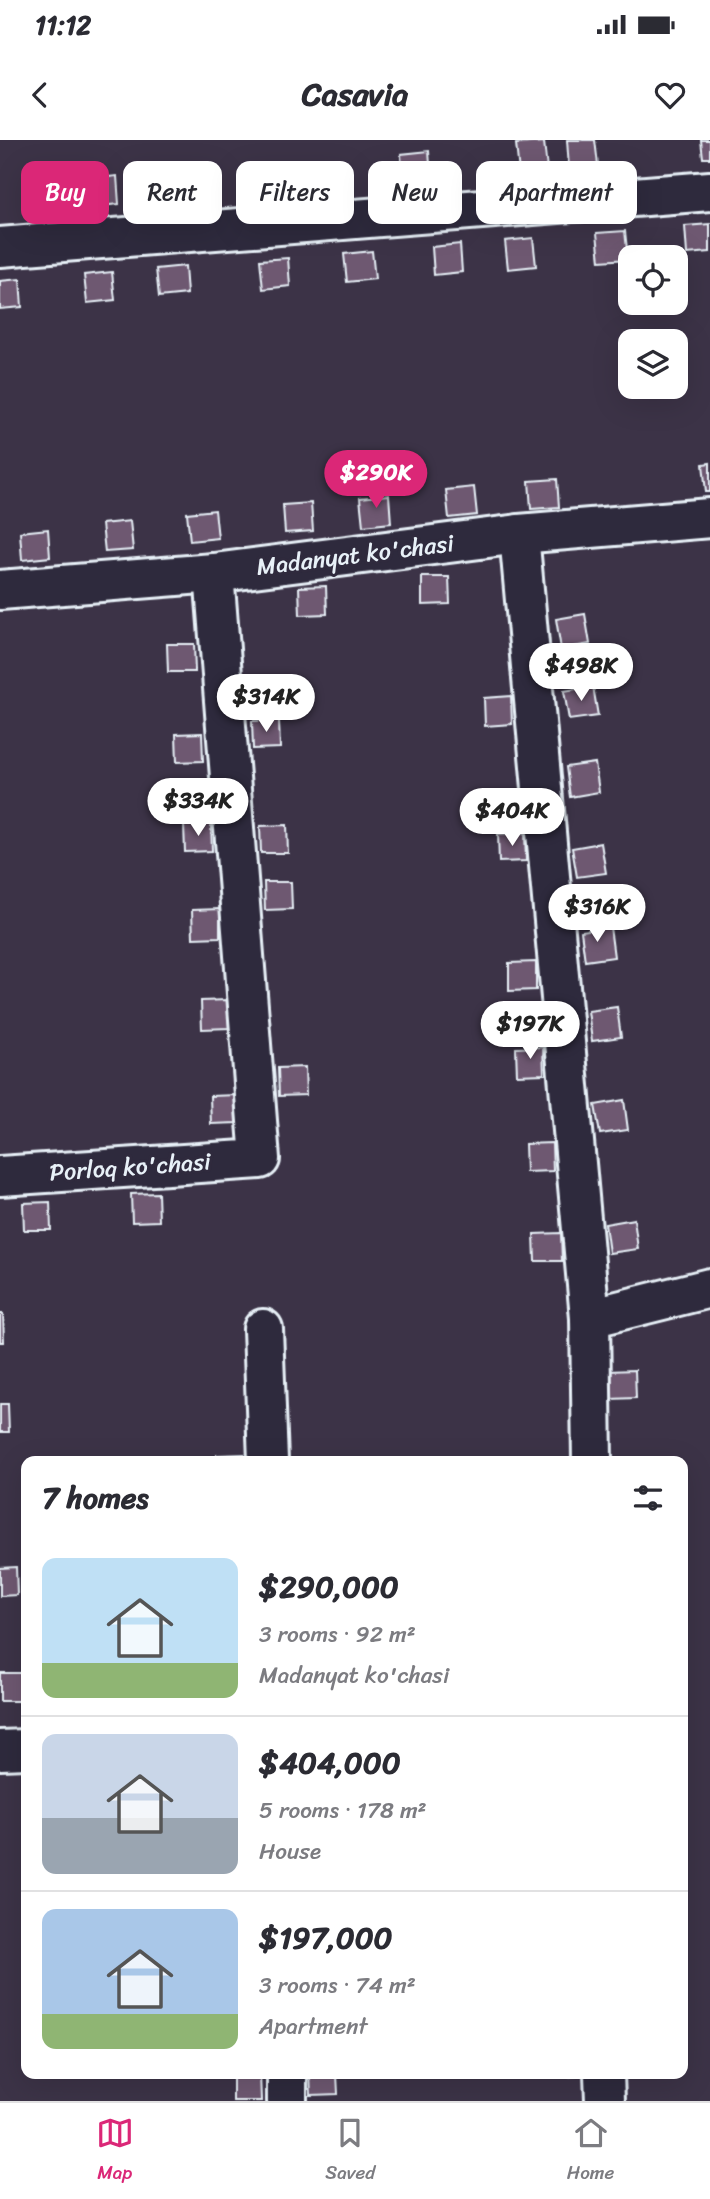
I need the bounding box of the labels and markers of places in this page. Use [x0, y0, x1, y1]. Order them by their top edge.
pin: $290K [327, 450, 425, 510]
pin: $498K [532, 644, 630, 703]
pin: $314K [217, 674, 315, 734]
pin: $334K [149, 778, 247, 838]
pin: $404K [463, 788, 561, 848]
pin: $316K [548, 884, 646, 944]
pin: $197K [481, 1002, 579, 1061]

